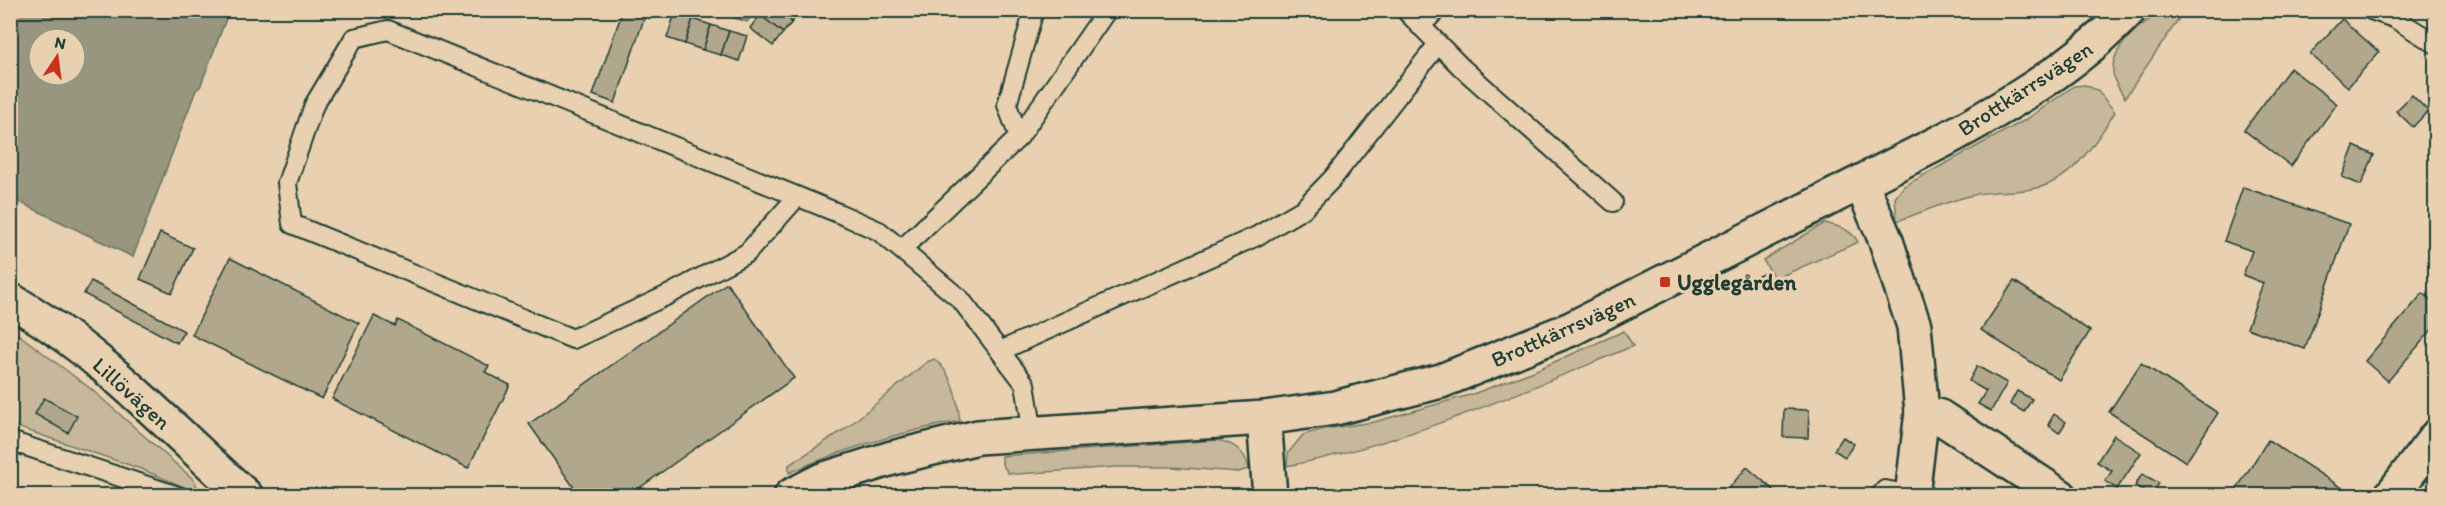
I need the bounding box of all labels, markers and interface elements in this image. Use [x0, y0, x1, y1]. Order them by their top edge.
north arrow [27, 27, 87, 87]
text: N [53, 32, 68, 53]
street label: Brottkärrsvägen [1953, 35, 2098, 142]
place label: Ugglegården [1677, 269, 1797, 296]
marker: Ugglegården [1658, 275, 1672, 289]
street label: Brottkärrsvägen [1487, 285, 1640, 373]
street label: Lillövägen [87, 351, 176, 436]

